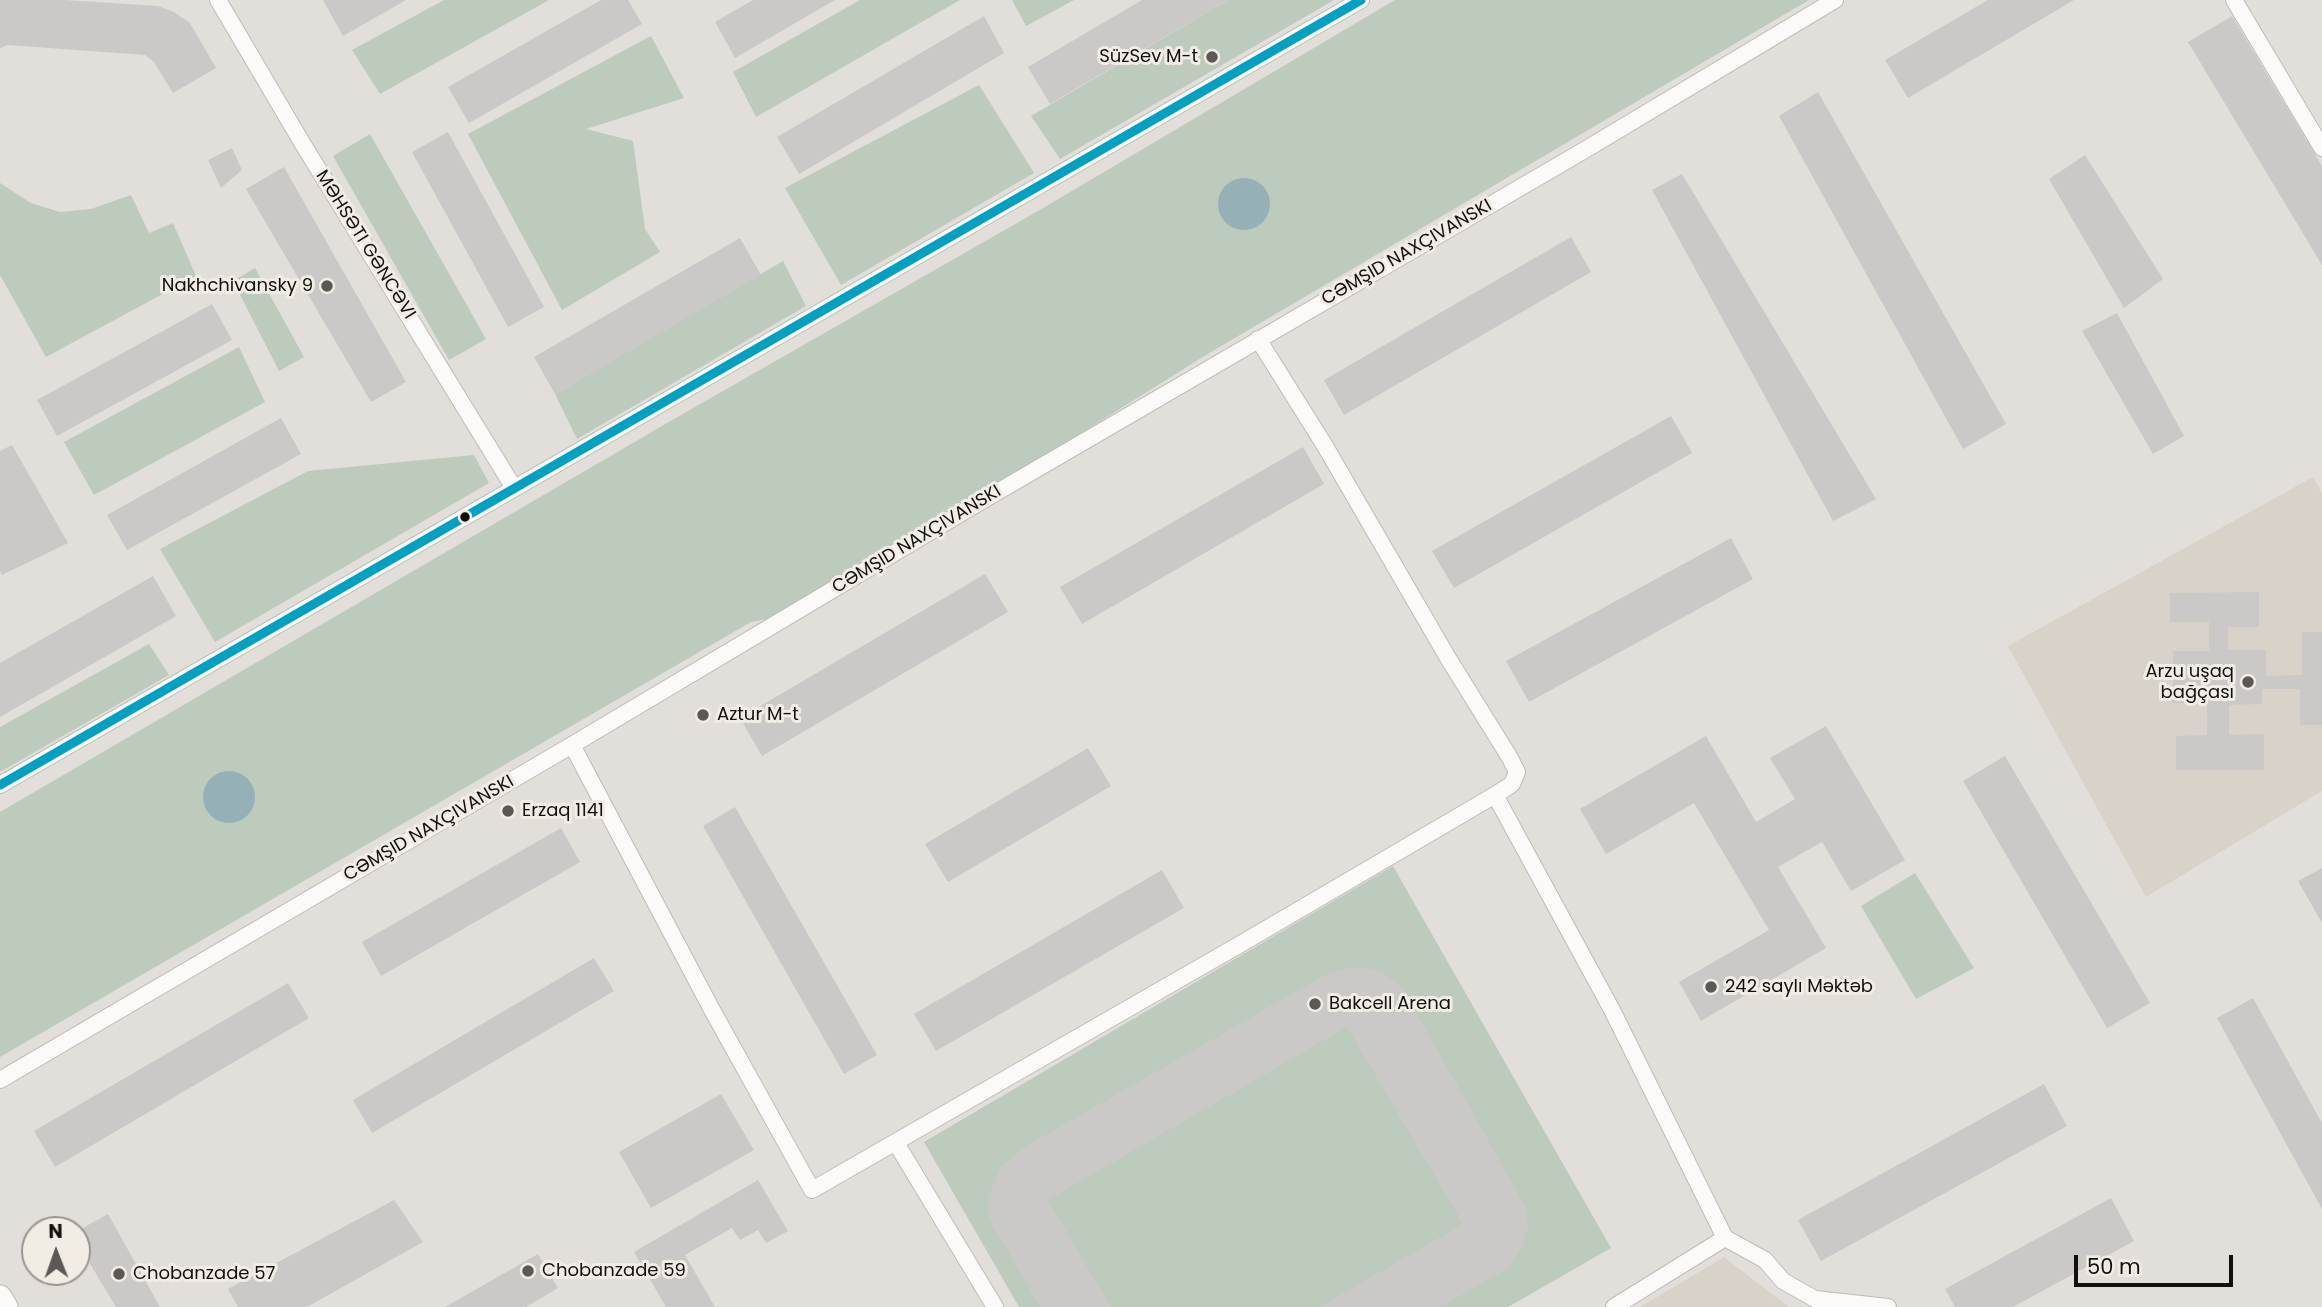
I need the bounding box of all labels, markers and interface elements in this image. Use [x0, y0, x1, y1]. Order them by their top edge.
place label: SüzSev M-t [1099, 46, 1198, 68]
marker: SüzSev M-t [1204, 49, 1220, 65]
street label: MƏHSƏTI GƏNCƏVI [310, 167, 420, 323]
street label: CƏMŞID NAXÇIVANSKI [1318, 195, 1496, 311]
place label: Nakhchivansky 9 [162, 275, 313, 297]
marker: Nakhchivansky 9 [319, 278, 335, 294]
street label: CƏMŞID NAXÇIVANSKI [829, 481, 1005, 599]
unlabelled marker [458, 510, 472, 524]
place label: Arzu uşaq bağçası [2145, 661, 2234, 704]
marker: Arzu uşaq bağçası [2240, 674, 2256, 690]
place label: Aztur M-t [717, 704, 799, 726]
marker: Aztur M-t [695, 707, 711, 723]
street label: CƏMŞID NAXÇIVANSKI [340, 771, 518, 887]
place label: Erzaq 1141 [522, 800, 604, 822]
marker: Erzaq 1141 [500, 803, 516, 819]
place label: 242 saylı Məktəb [1725, 976, 1873, 998]
marker: 242 saylı Məktəb [1703, 979, 1719, 995]
place label: Bakcell Arena [1329, 993, 1451, 1015]
marker: Bakcell Arena [1307, 996, 1323, 1012]
north arrow [21, 1216, 91, 1286]
text: N [48, 1218, 63, 1245]
scale bar [2077, 1240, 2236, 1284]
text: 50 m [2087, 1252, 2141, 1281]
place label: Chobanzade 59 [542, 1260, 686, 1282]
place label: Chobanzade 57 [133, 1263, 275, 1285]
marker: Chobanzade 59 [520, 1263, 536, 1279]
marker: Chobanzade 57 [111, 1266, 127, 1282]

